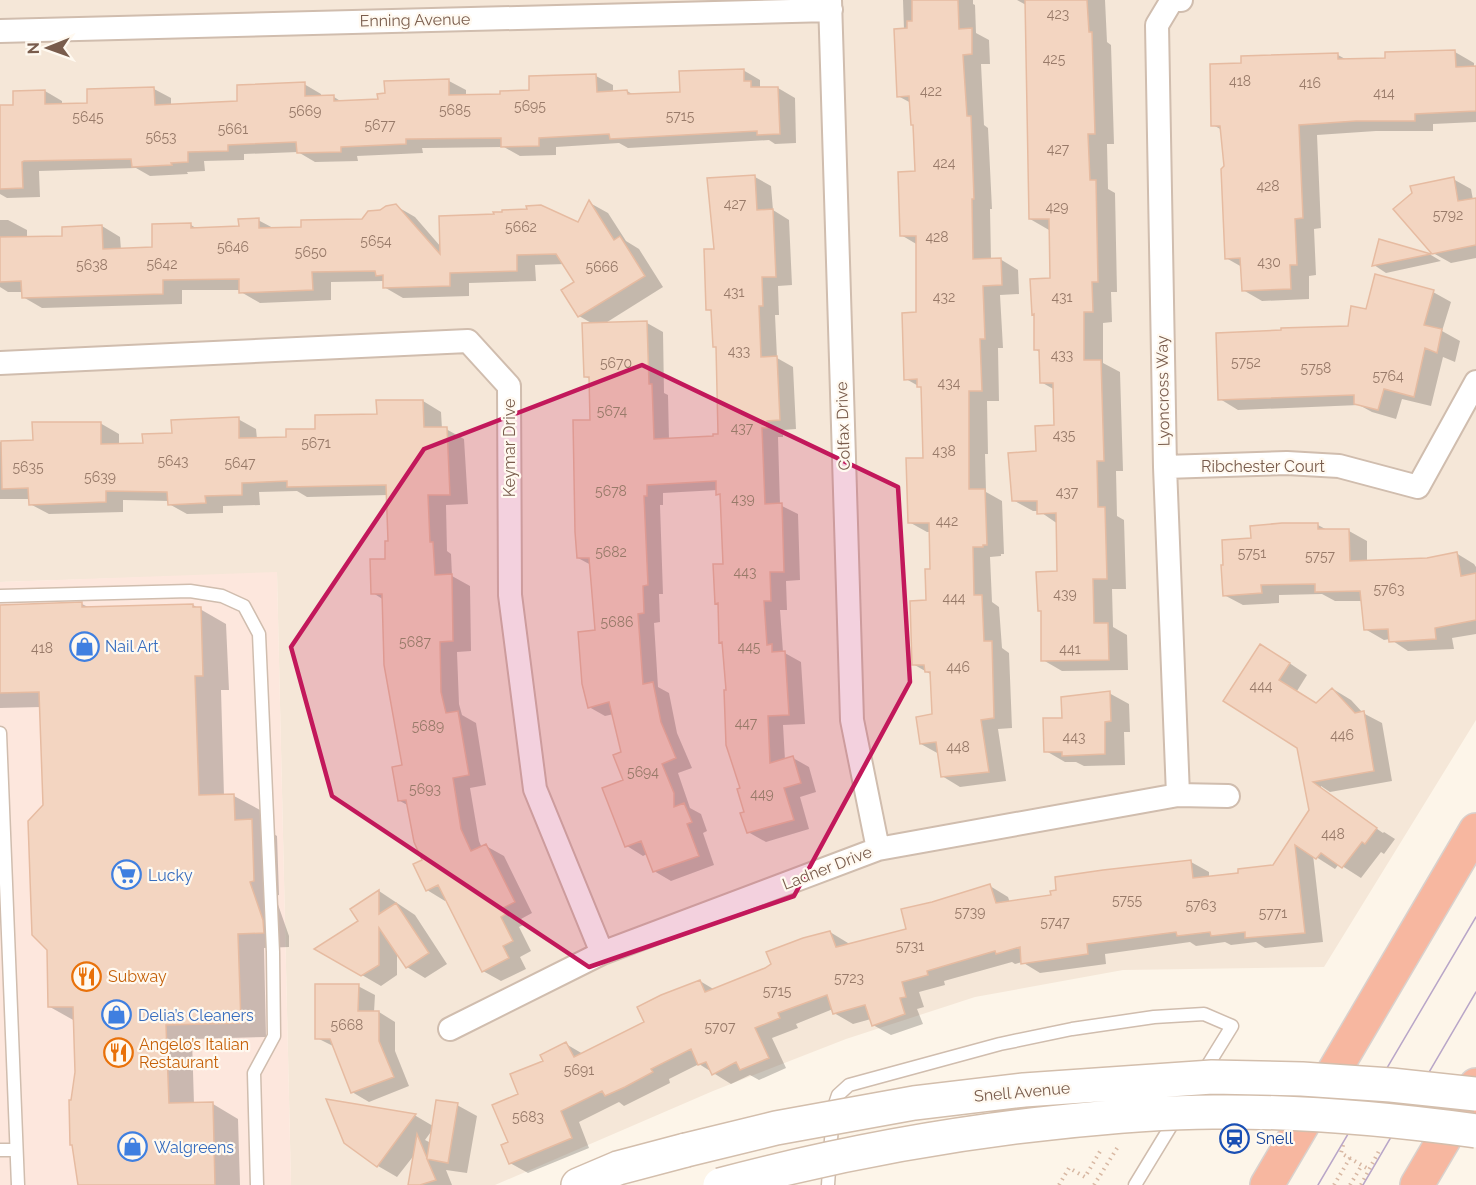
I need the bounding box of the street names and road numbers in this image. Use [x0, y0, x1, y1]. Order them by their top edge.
street label: Enning Avenue [359, 10, 471, 30]
street label: Lyoncross Way [1153, 335, 1173, 447]
street label: Colfax Drive [832, 381, 854, 471]
street label: Keymar Drive [500, 399, 519, 497]
street label: Ribchester Court [1201, 457, 1326, 476]
street label: Ladner Drive [780, 842, 874, 894]
street label: Snell Avenue [973, 1078, 1071, 1106]

